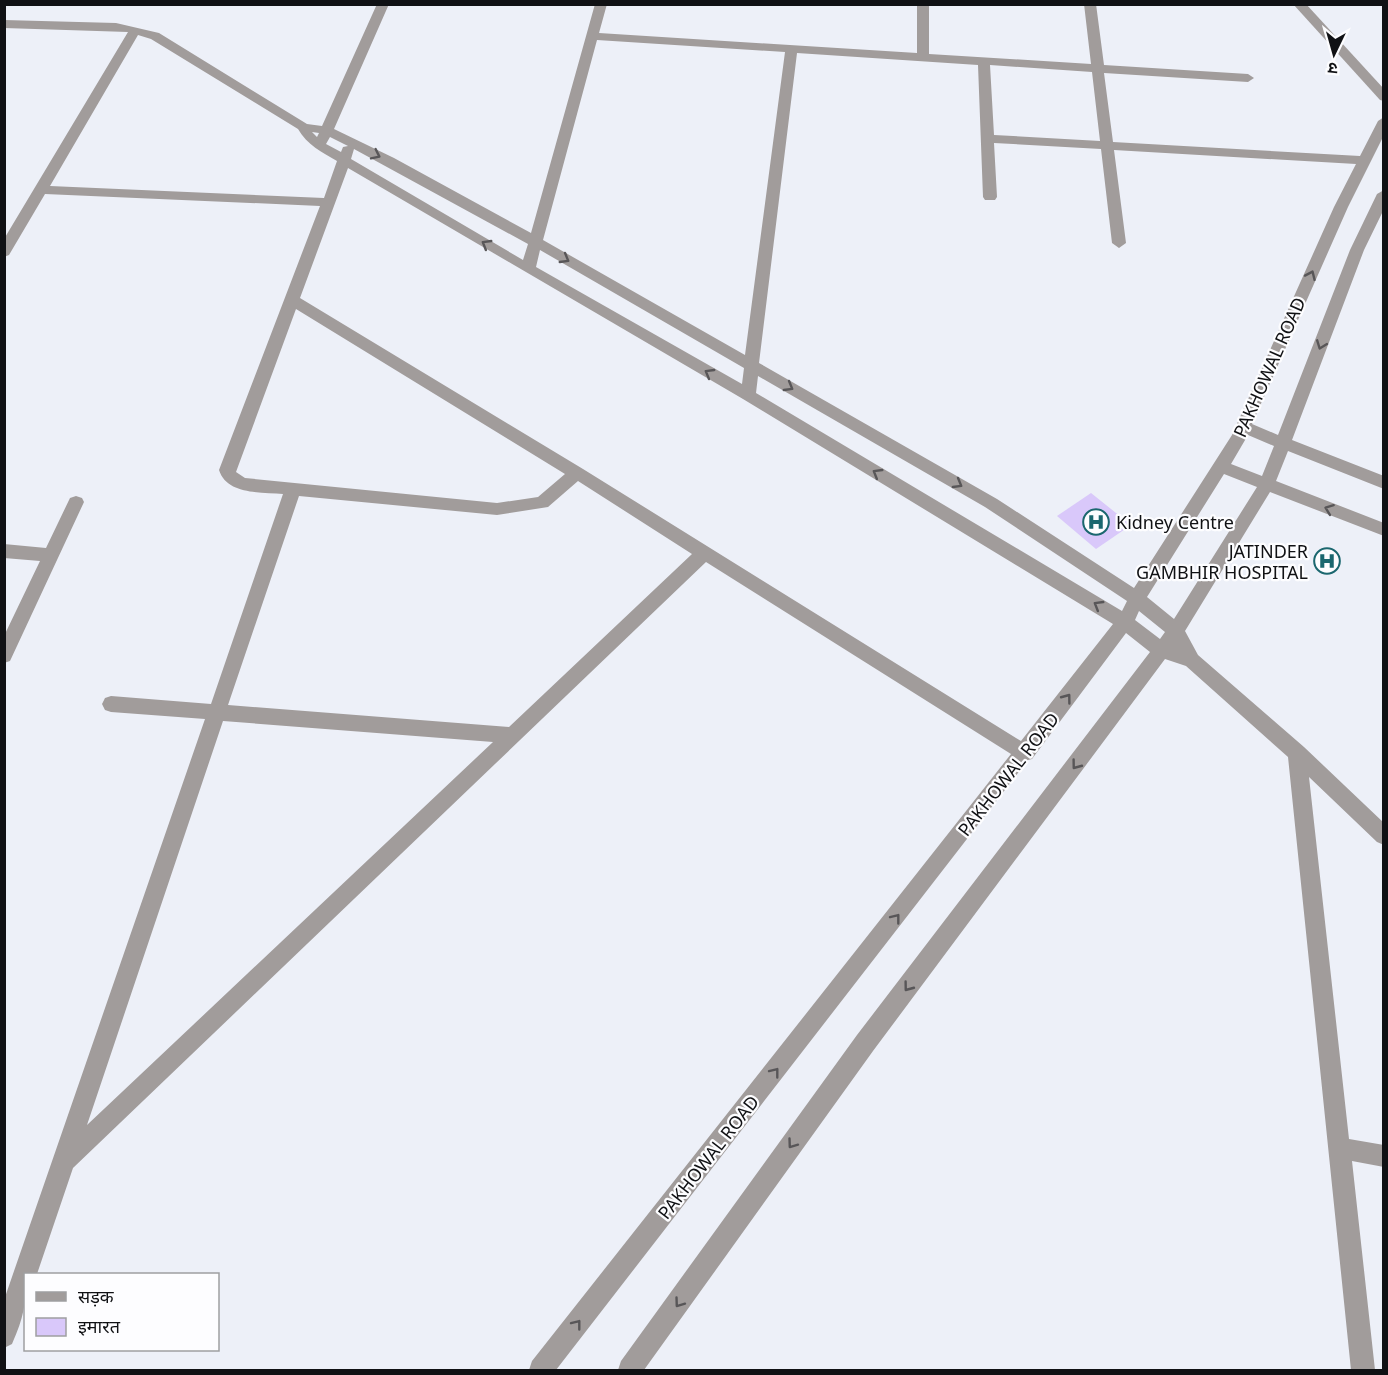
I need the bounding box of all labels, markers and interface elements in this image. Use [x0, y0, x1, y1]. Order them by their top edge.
north arrow [1304, 24, 1364, 84]
text: उ [1326, 58, 1338, 80]
one-way arrow [370, 148, 380, 159]
one-way arrow [482, 239, 492, 251]
one-way arrow [559, 252, 569, 263]
one-way arrow [1303, 270, 1315, 281]
street label: PAKHOWAL ROAD [1227, 293, 1311, 441]
one-way arrow [1316, 339, 1328, 350]
one-way arrow [705, 369, 715, 380]
one-way arrow [783, 380, 793, 392]
one-way arrow [873, 468, 883, 480]
one-way arrow [952, 477, 962, 488]
one-way arrow [1324, 504, 1335, 516]
hospital icon: Kidney Centre [1081, 507, 1111, 537]
place label: Kidney Centre [1116, 510, 1234, 534]
place label: JATINDER GAMBHIR HOSPITAL [1136, 539, 1308, 584]
hospital icon: JATINDER GAMBHIR HOSPITAL [1312, 546, 1342, 576]
one-way arrow [1094, 601, 1104, 613]
one-way arrow [1060, 694, 1071, 705]
street label: PAKHOWAL ROAD [952, 707, 1064, 841]
one-way arrow [1073, 758, 1084, 769]
one-way arrow [888, 914, 899, 925]
one-way arrow [904, 981, 915, 992]
one-way arrow [768, 1067, 779, 1078]
street label: PAKHOWAL ROAD [652, 1090, 764, 1224]
one-way arrow [789, 1138, 800, 1149]
legend [24, 1273, 219, 1351]
text: सड़क [78, 1284, 115, 1308]
one-way arrow [675, 1296, 686, 1307]
text: इमारत [78, 1314, 121, 1338]
one-way arrow [570, 1320, 581, 1331]

